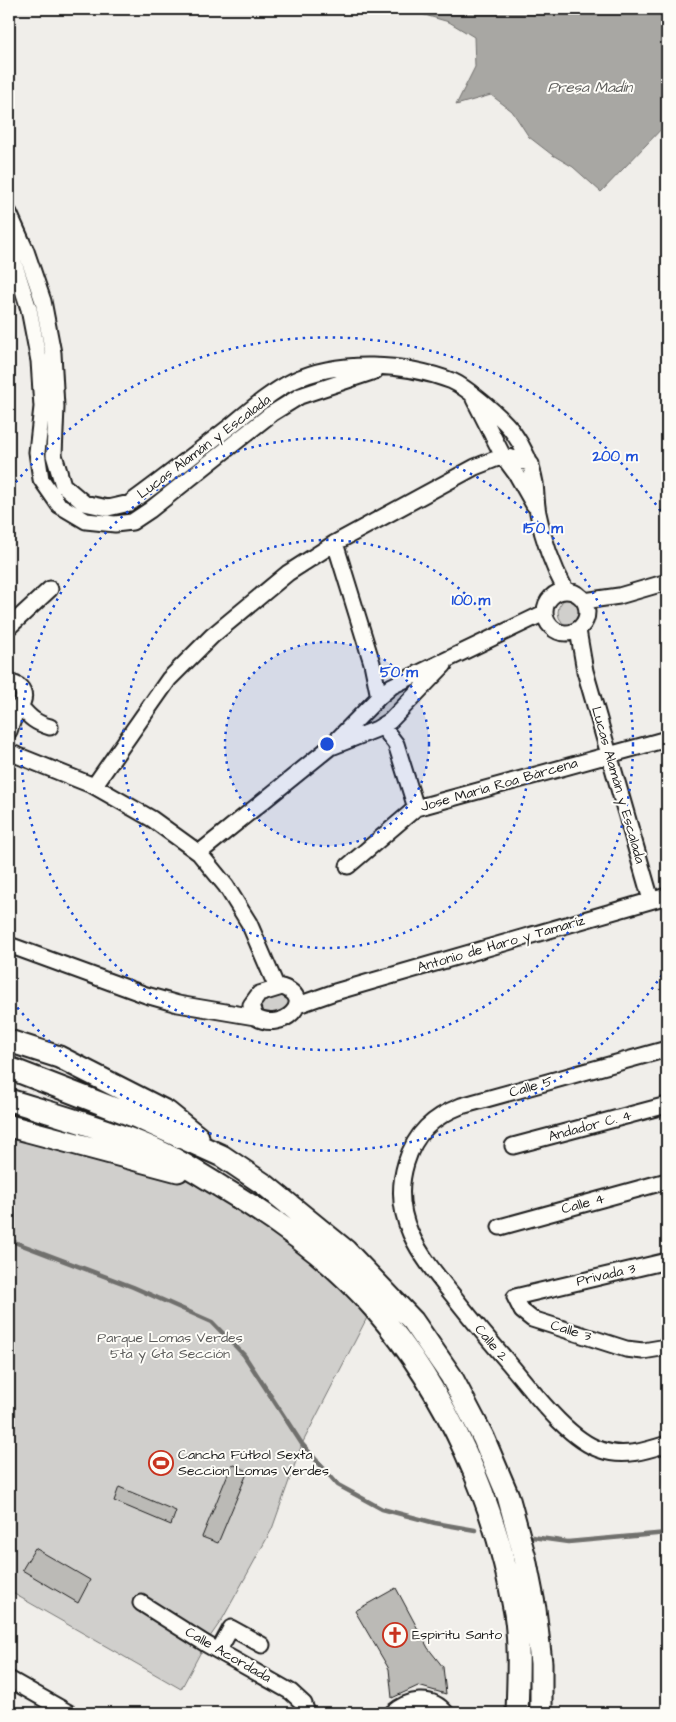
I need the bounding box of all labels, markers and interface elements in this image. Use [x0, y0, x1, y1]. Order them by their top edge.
water label: Presa Madín [548, 77, 634, 98]
street label: Lucas Alamán y Escalada [133, 390, 275, 504]
text: 200 m [591, 446, 638, 467]
text: 150 m [523, 518, 563, 539]
text: 100 m [452, 590, 491, 611]
text: 50 m [380, 662, 418, 683]
street label: Lucas Alamán y Escalada [586, 704, 650, 866]
centre of rings [318, 735, 336, 753]
street label: Jose Maria Roa Bàrcena [418, 753, 580, 817]
street label: Antonio de Haro y Tamaríz [415, 911, 587, 977]
street label: Calle 5 [507, 1071, 555, 1103]
street label: Andador C. 4 [546, 1105, 634, 1147]
street label: Calle 4 [559, 1189, 607, 1219]
street label: Privada 3 [574, 1258, 638, 1292]
street label: Calle 3 [548, 1315, 594, 1347]
street label: Calle 2 [470, 1320, 512, 1366]
park label: Parque Lomas Verdes 5ta y 6ta Sección [97, 1328, 243, 1364]
place label: Cancha Fútbol Sexta Seccion Lomas Verdes [178, 1445, 329, 1481]
sports icon: Cancha Fútbol Sexta Seccion Lomas Verdes [148, 1450, 174, 1476]
street label: Calle Acordada [181, 1622, 275, 1688]
church icon: Espiritu Santo [382, 1622, 408, 1648]
place label: Espiritu Santo [412, 1625, 502, 1645]

